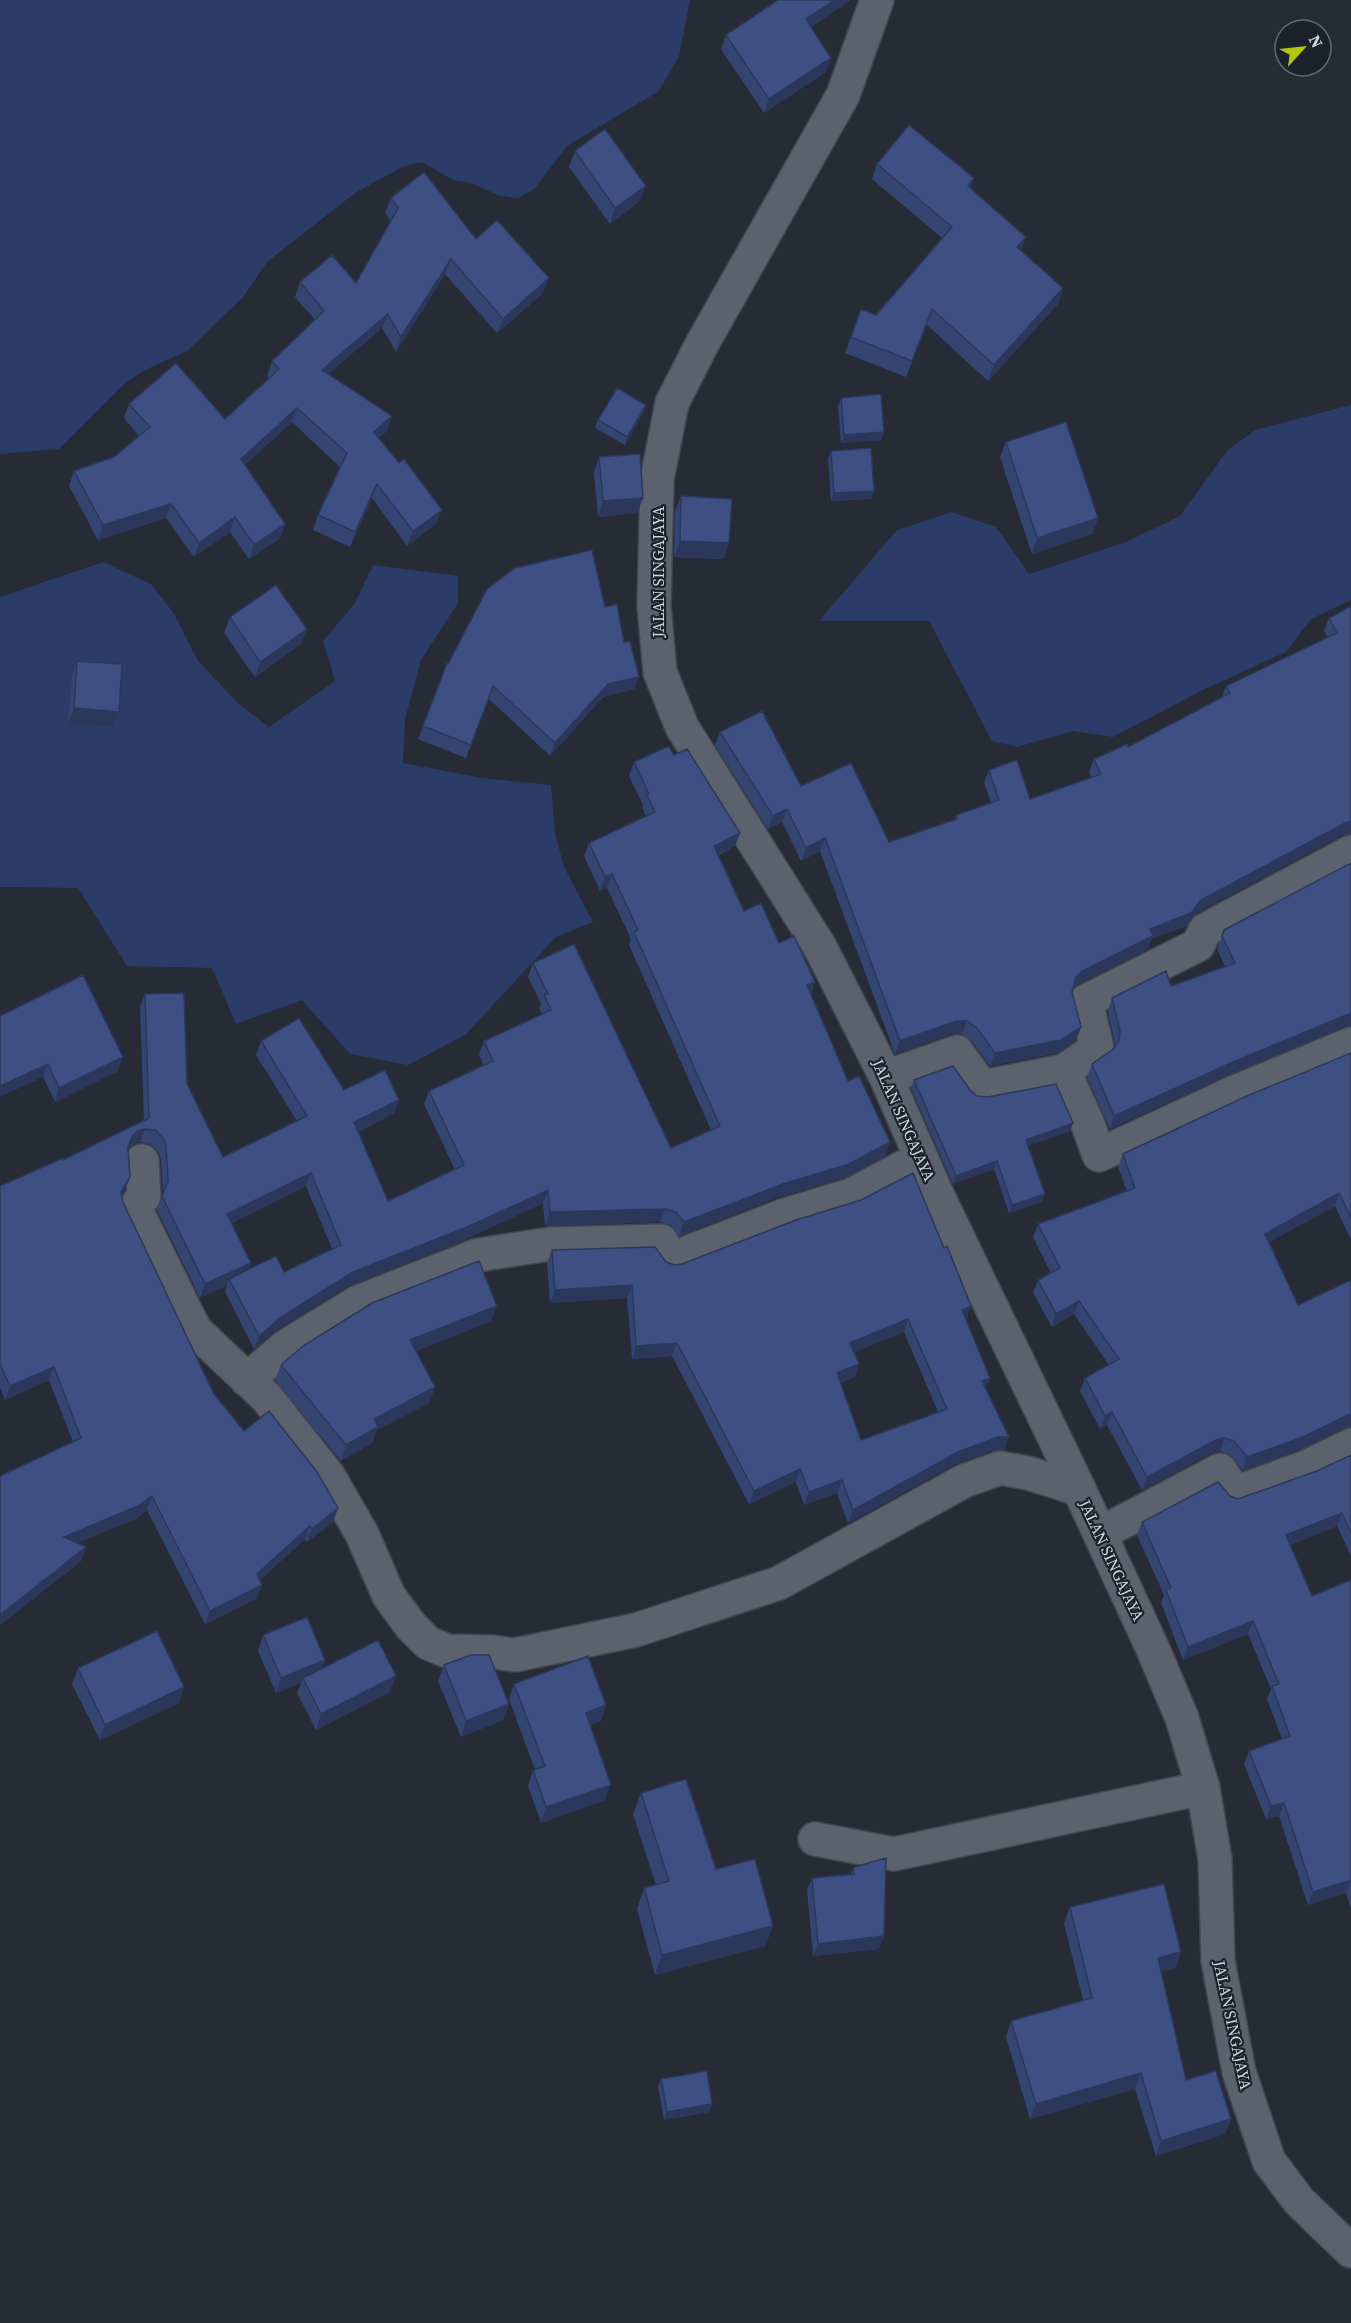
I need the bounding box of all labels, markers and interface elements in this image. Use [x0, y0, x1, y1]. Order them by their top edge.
north arrow [1273, 18, 1333, 78]
text: N [1304, 31, 1329, 52]
street label: JALAN SINGAJAYA [647, 506, 669, 639]
street label: JALAN SINGAJAYA [867, 1054, 941, 1185]
street label: JALAN SINGAJAYA [1074, 1495, 1150, 1625]
street label: JALAN SINGAJAYA [1208, 1957, 1258, 2092]

